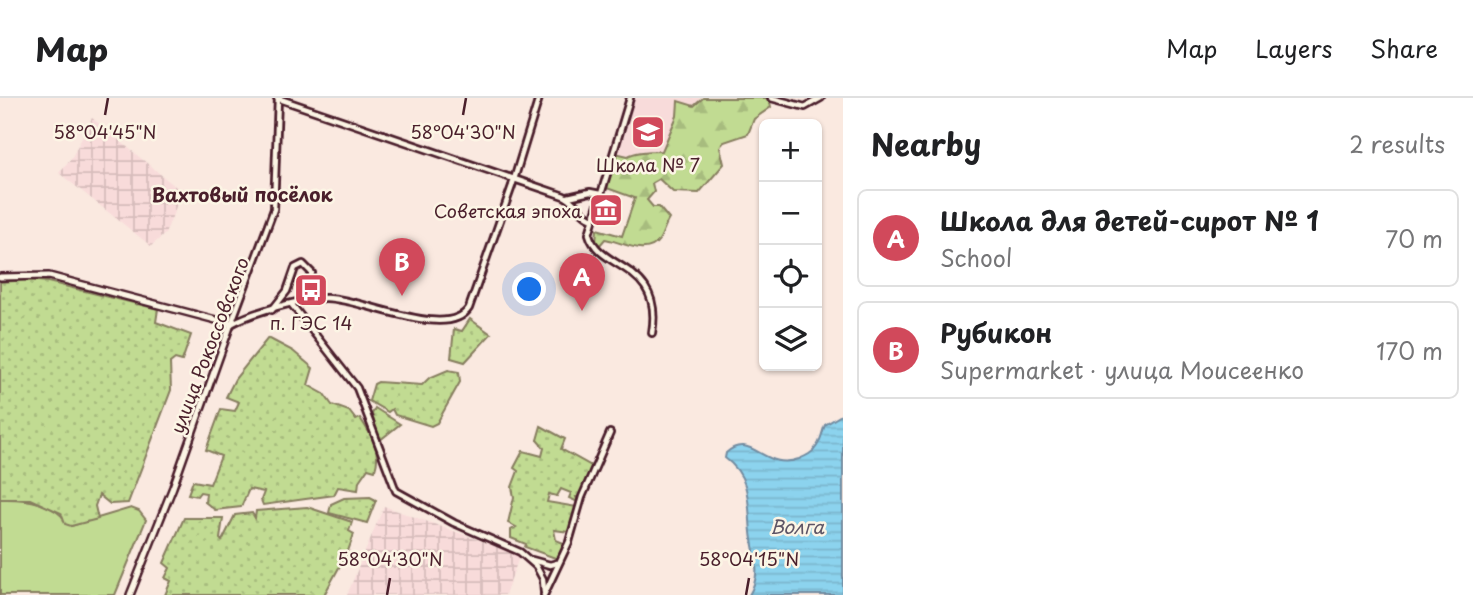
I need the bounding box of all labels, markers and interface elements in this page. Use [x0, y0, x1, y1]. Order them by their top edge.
text: Map [35, 23, 108, 73]
text: Map [1166, 30, 1217, 66]
text: Layers [1255, 30, 1332, 66]
text: Share [1370, 30, 1438, 66]
school or university icon: Школа № 7 [629, 113, 667, 151]
text: 58°04'45"N [53, 118, 157, 145]
text: 58°04'30"N [410, 118, 516, 145]
map controls [759, 119, 822, 371]
button: + [759, 119, 822, 182]
text: Nearby [871, 121, 981, 166]
text: 2 results [1349, 126, 1445, 161]
place label: Школа № 7 [596, 151, 700, 178]
district label: Вахтовый посёлок [151, 180, 333, 208]
button: − [759, 182, 822, 245]
museum icon: Советская эпоха [587, 191, 625, 229]
place label: Советская эпоха [434, 197, 582, 224]
text: Школа для детей-сирот № 1 [940, 201, 1319, 240]
text: A [887, 221, 905, 256]
text: 70 m [1385, 221, 1443, 256]
pin: B [379, 238, 425, 296]
text: School [940, 240, 1012, 275]
button: locate [759, 245, 822, 308]
street label: улица Рокоссовского [163, 253, 255, 437]
pin: A [559, 253, 605, 311]
bus stop icon: п. ГЭС 14 [292, 271, 330, 309]
your location [512, 272, 546, 306]
button: layers [759, 308, 822, 371]
place label: п. ГЭС 14 [270, 309, 352, 336]
text: Рубикон [940, 313, 1052, 352]
text: B [888, 333, 904, 368]
text: 170 m [1376, 333, 1443, 368]
text: Supermarket · улица Моисеенко [940, 352, 1304, 387]
water label: Волга [770, 512, 825, 540]
text: 58°04'30"N [337, 545, 443, 572]
text: 58°04'15"N [699, 545, 799, 572]

